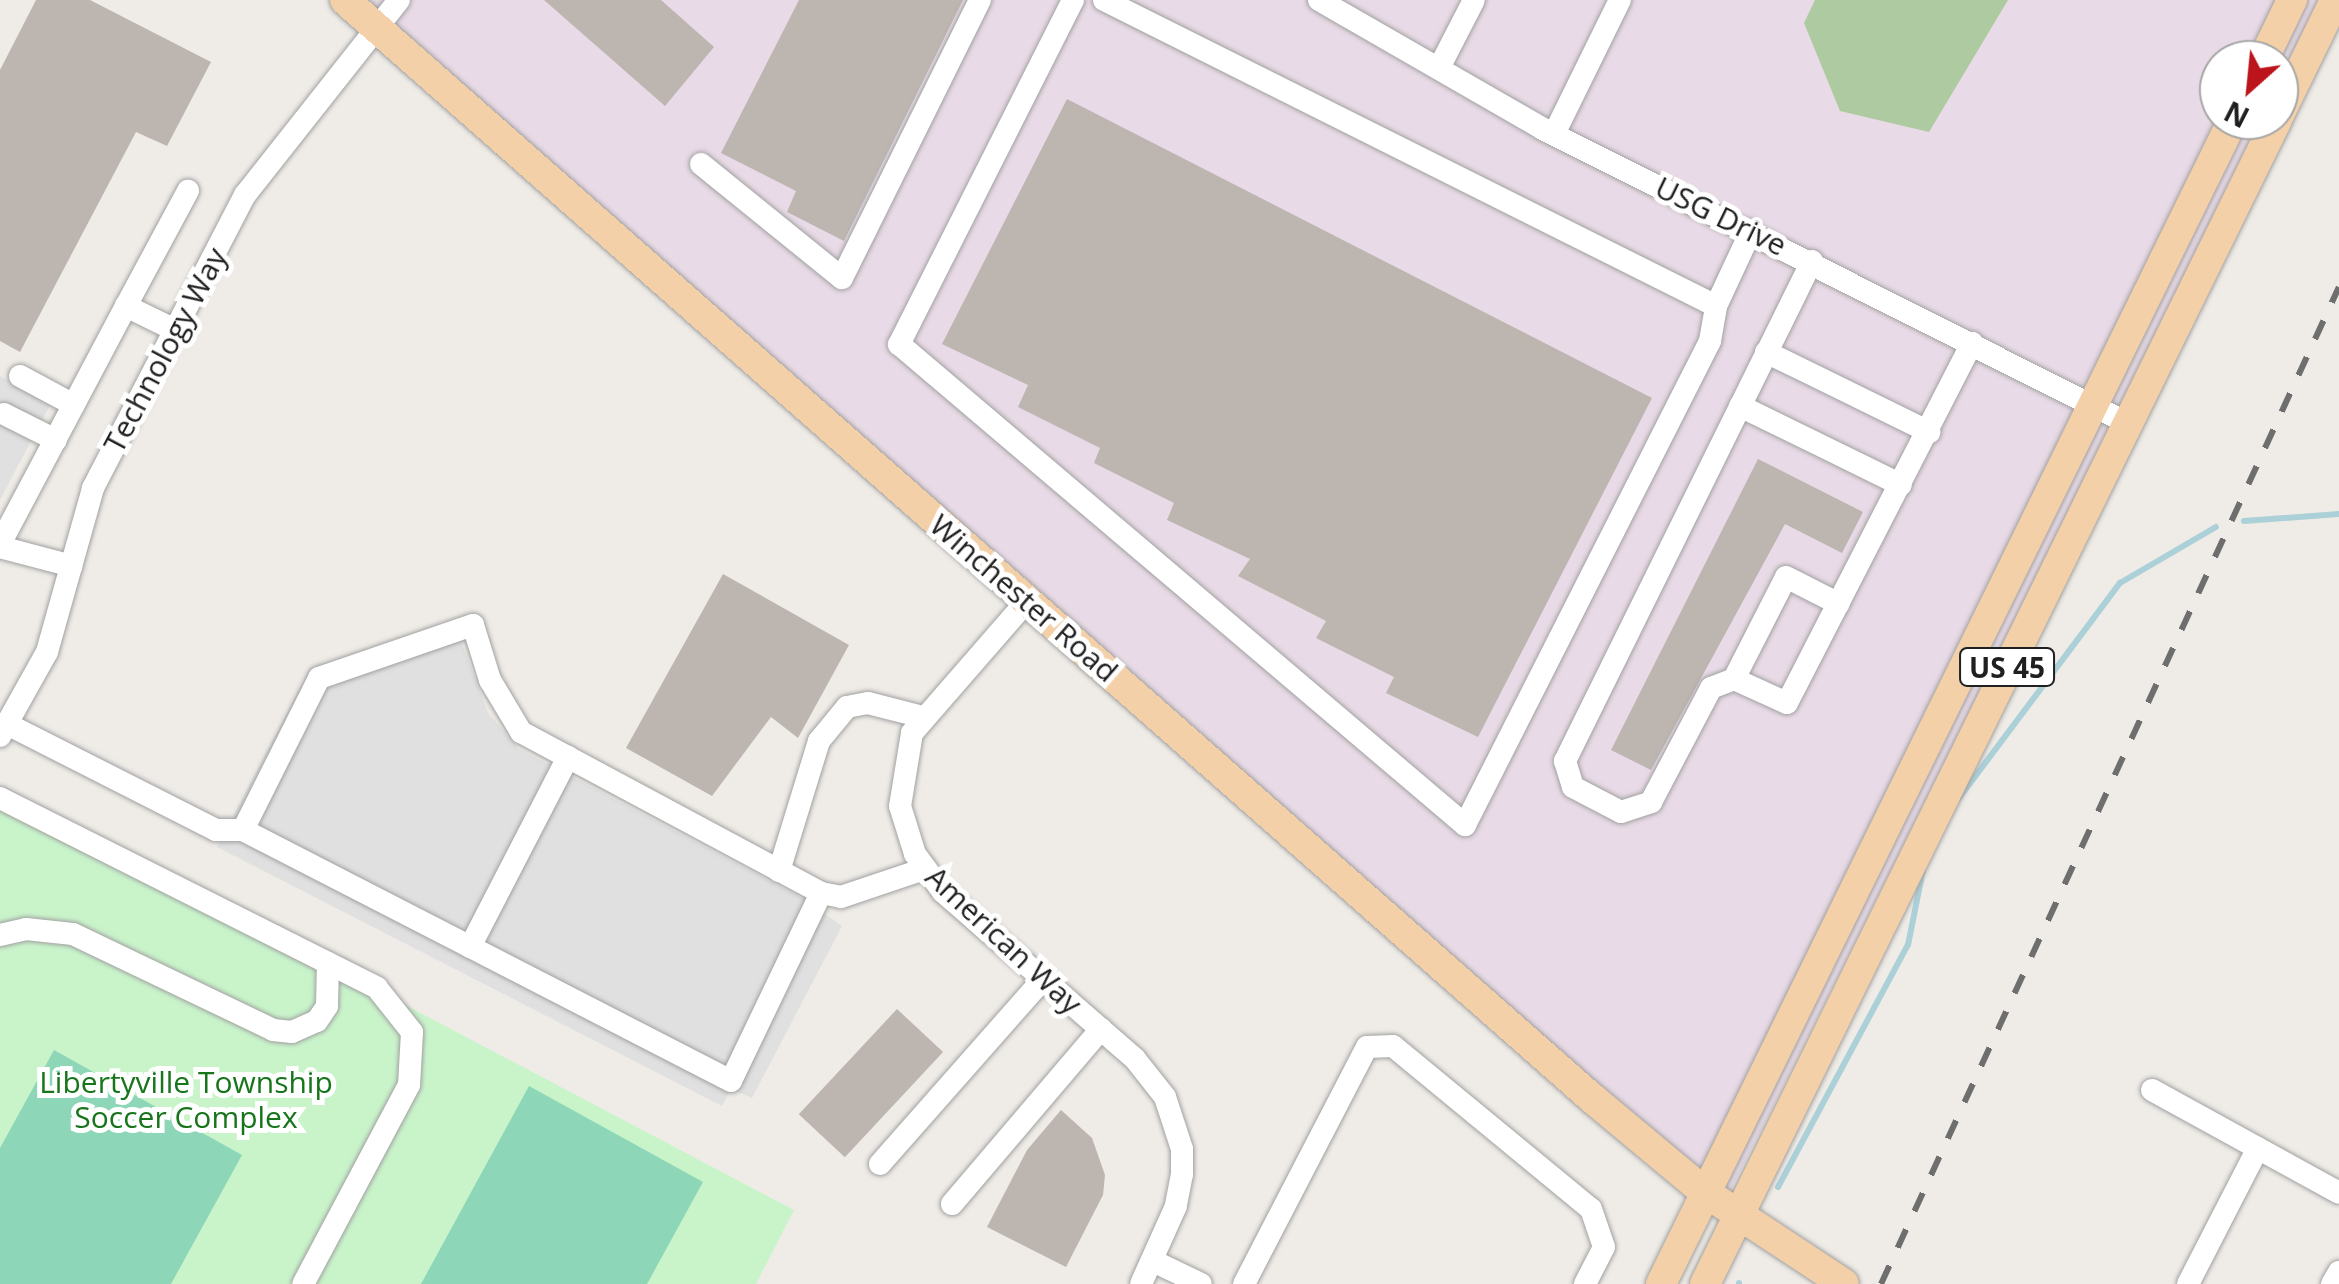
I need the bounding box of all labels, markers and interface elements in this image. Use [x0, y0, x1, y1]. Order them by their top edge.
north arrow [2199, 40, 2299, 140]
text: N [2218, 93, 2255, 137]
street label: USG Drive [1650, 169, 1792, 263]
street label: Technology Way [96, 241, 234, 459]
street label: Winchester Road [923, 507, 1125, 689]
road number: US 45 [1957, 644, 2057, 690]
street label: American Way [919, 859, 1089, 1021]
park label: Libertyville Township Soccer Complex [39, 1064, 333, 1134]

